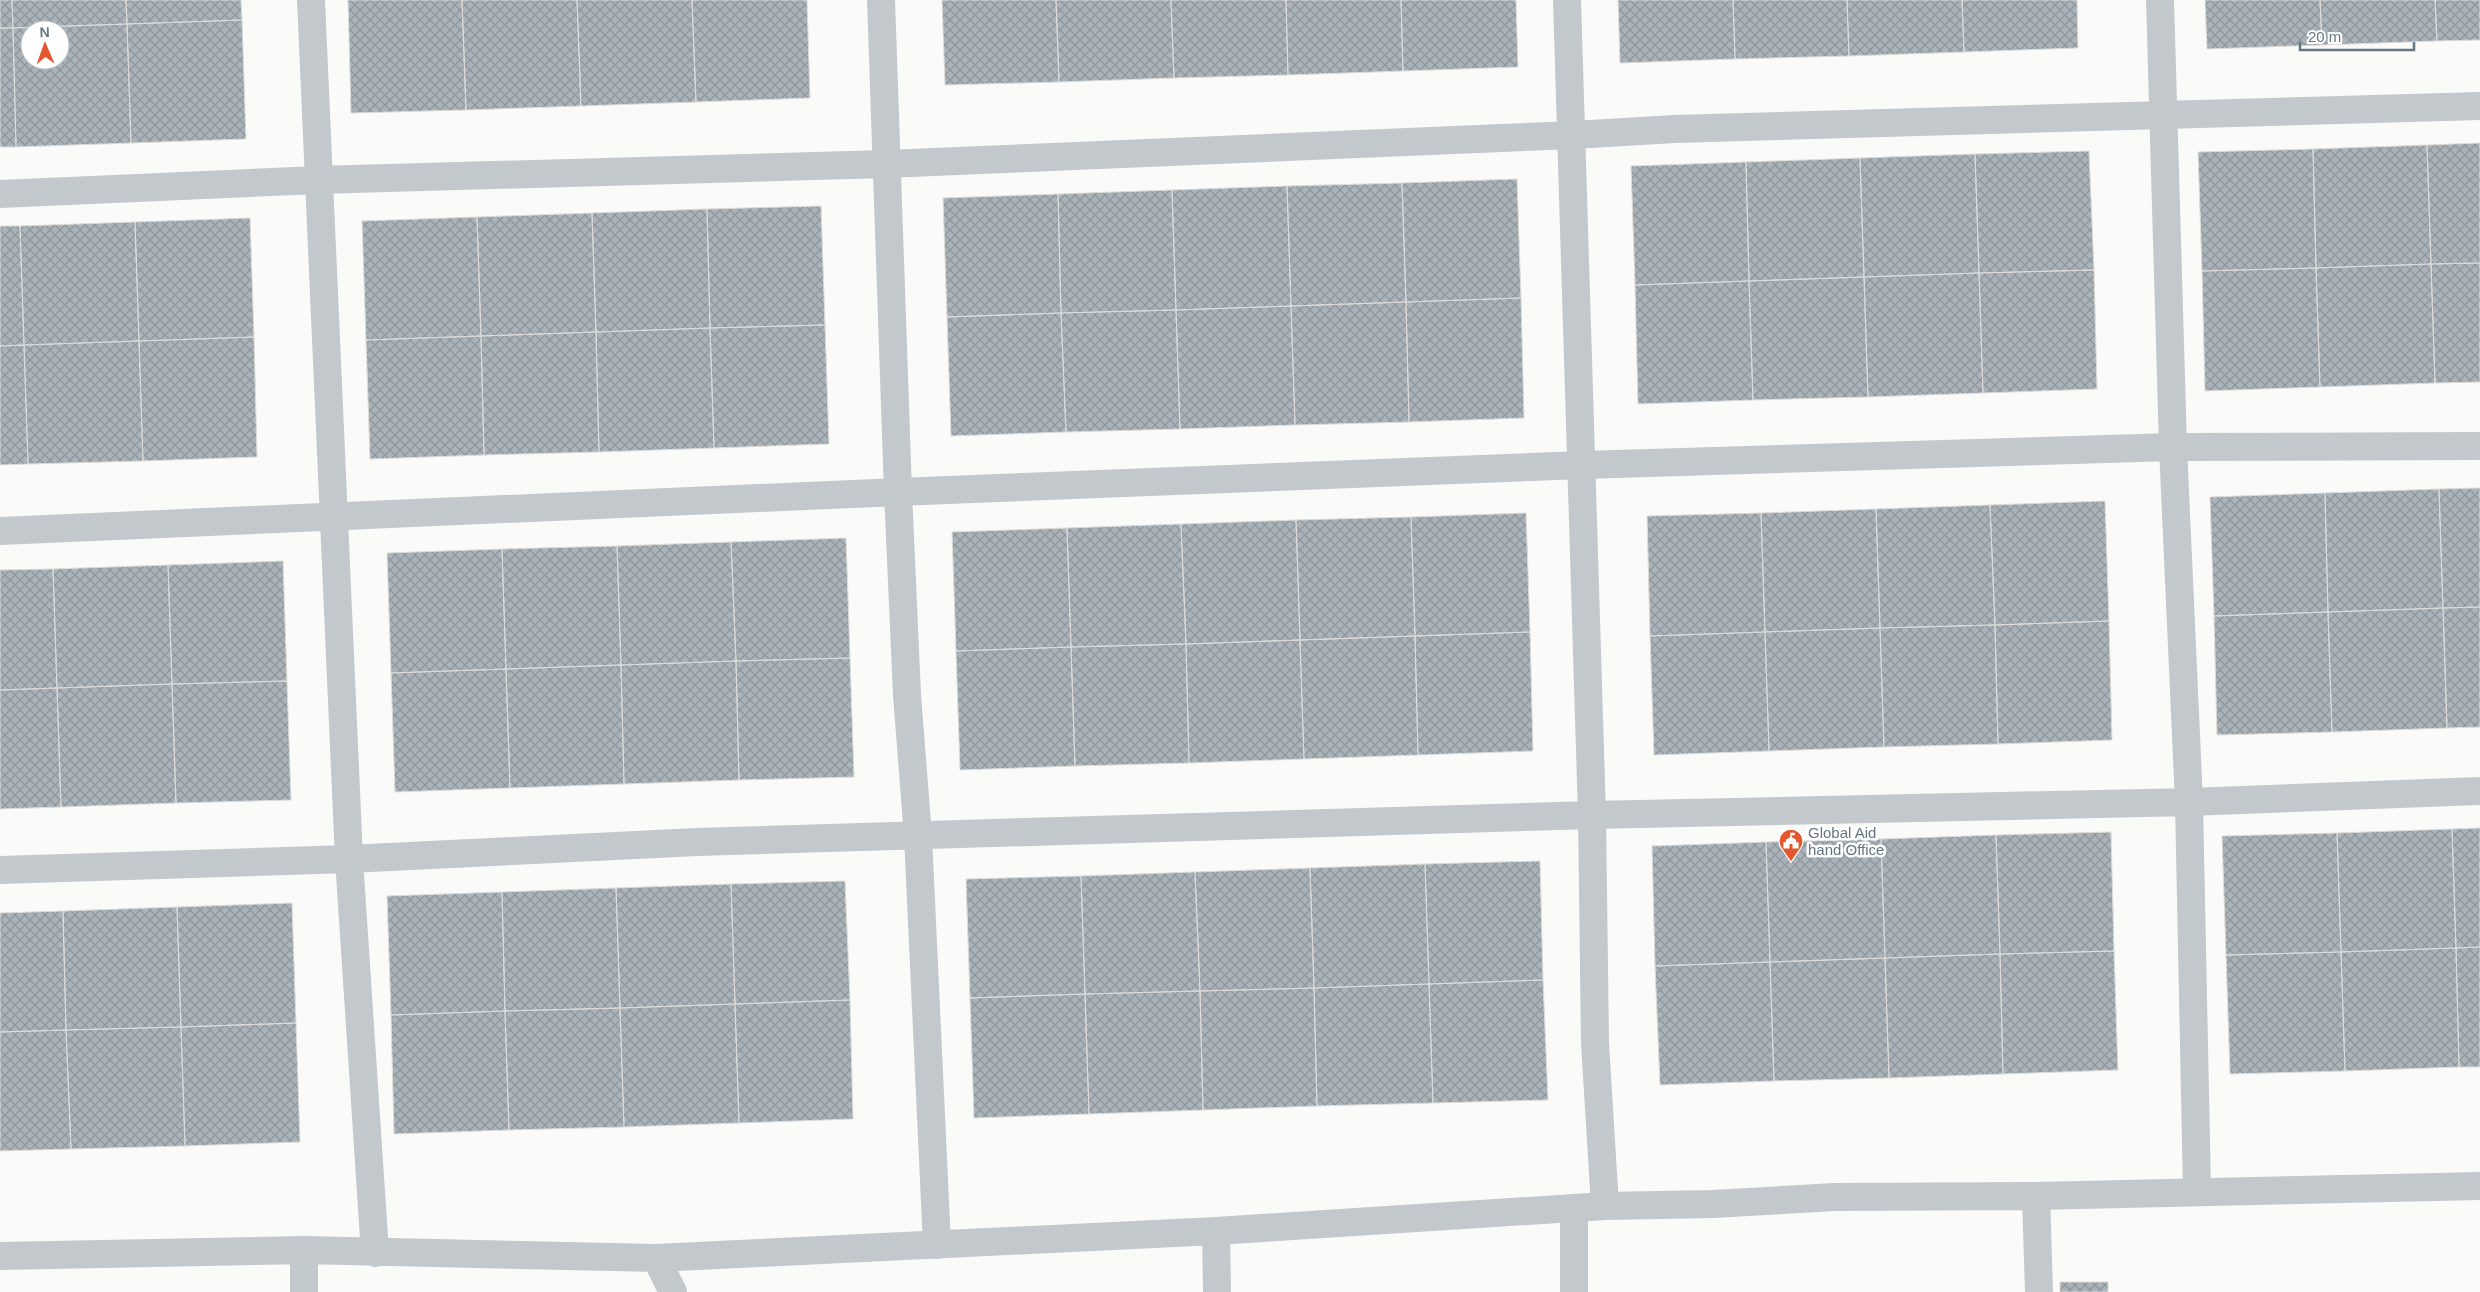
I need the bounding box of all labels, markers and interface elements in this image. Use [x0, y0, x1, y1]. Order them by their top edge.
north arrow [20, 20, 70, 70]
scale bar [2300, 20, 2414, 52]
text: N [39, 24, 50, 40]
text: 20 m [2308, 28, 2341, 45]
place label: Global Aid hand Office [1808, 824, 1884, 858]
public building icon: Global Aid hand Office [1778, 828, 1804, 862]

